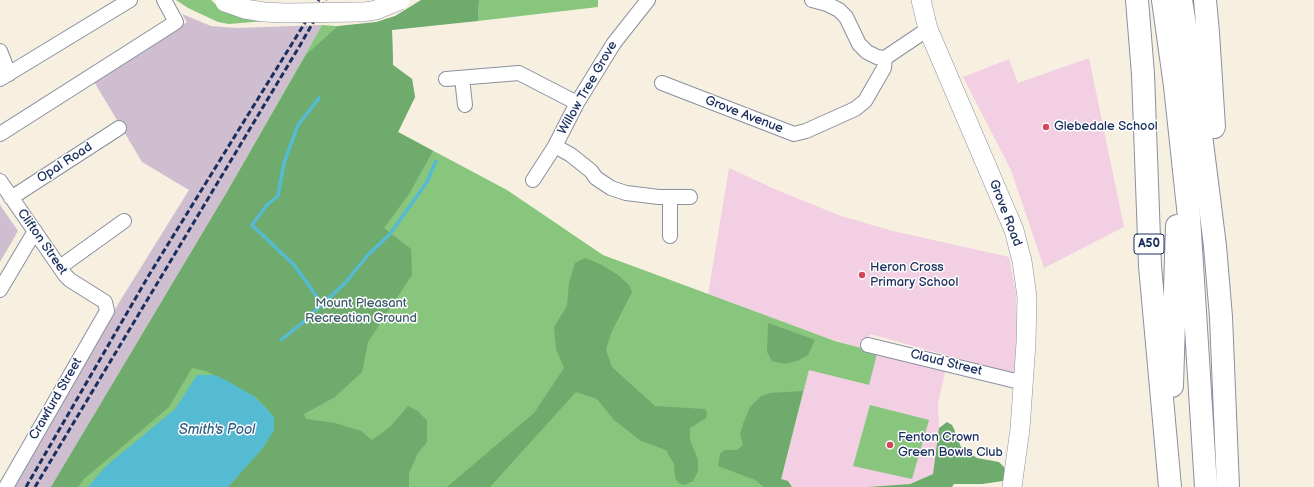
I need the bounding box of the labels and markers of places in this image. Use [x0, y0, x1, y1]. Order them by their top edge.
place label: Glebedale School [1054, 119, 1158, 135]
marker: Glebedale School [1041, 122, 1051, 132]
place label: Heron Cross Primary School [870, 260, 958, 291]
marker: Heron Cross Primary School [857, 270, 867, 280]
place label: Fenton Crown Green Bowls Club [898, 430, 1003, 461]
marker: Fenton Crown Green Bowls Club [885, 440, 895, 450]

